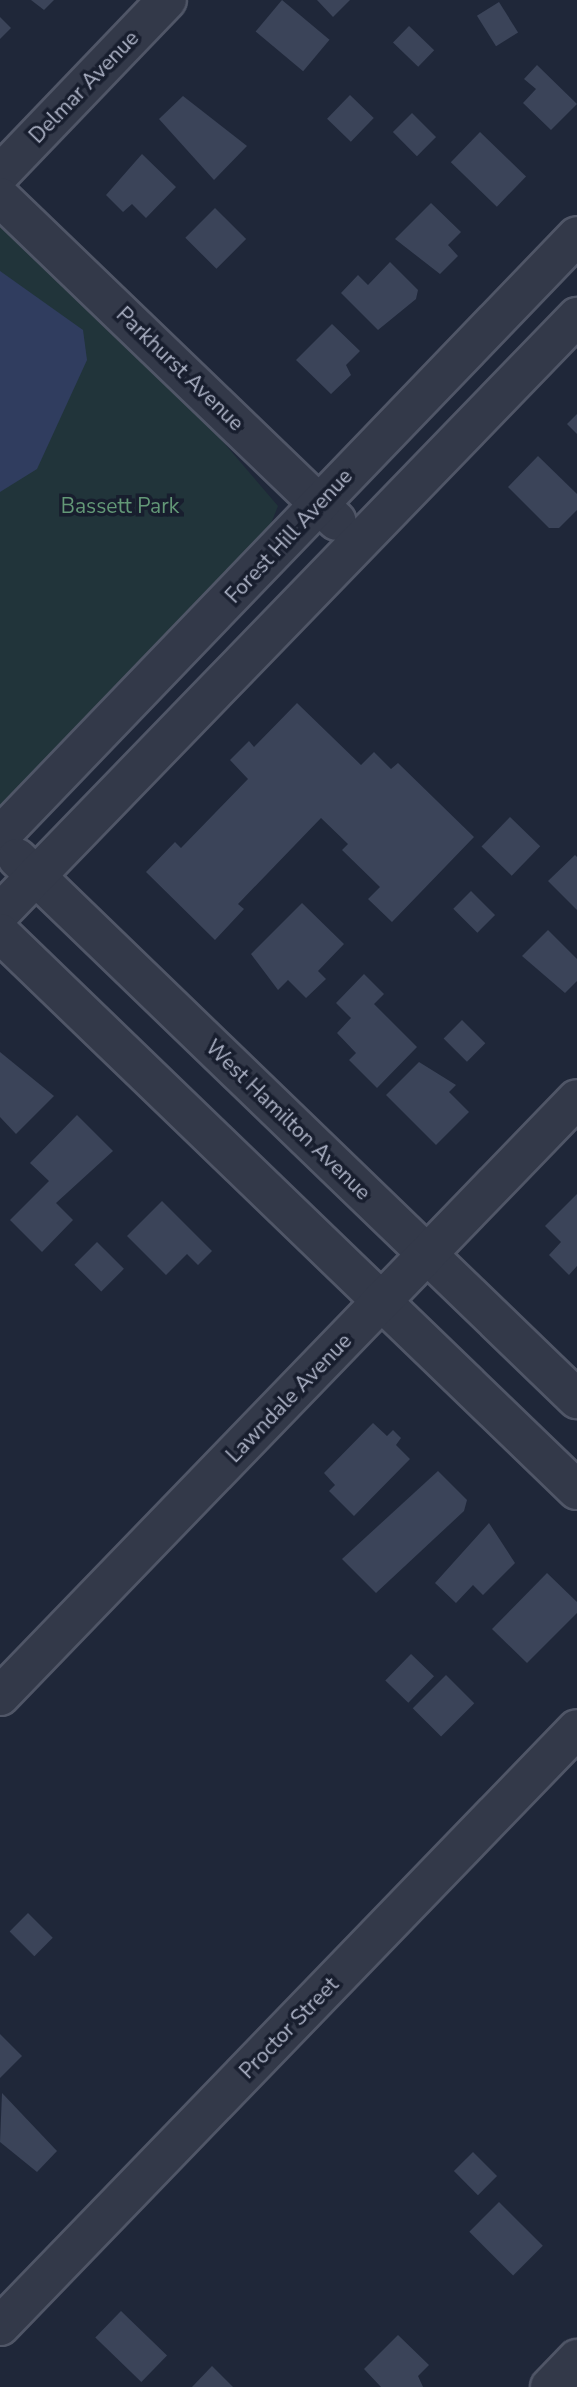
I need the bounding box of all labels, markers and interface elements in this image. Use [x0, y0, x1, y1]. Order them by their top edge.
street label: Delmar Avenue [24, 26, 144, 148]
street label: Parkhurst Avenue [111, 302, 249, 436]
street label: Forest Hill Avenue [220, 464, 358, 608]
park label: Bassett Park [61, 493, 179, 519]
street label: West Hamilton Avenue [200, 1035, 376, 1205]
street label: Lawndale Avenue [221, 1328, 357, 1468]
street label: Proctor Street [234, 1972, 344, 2084]

